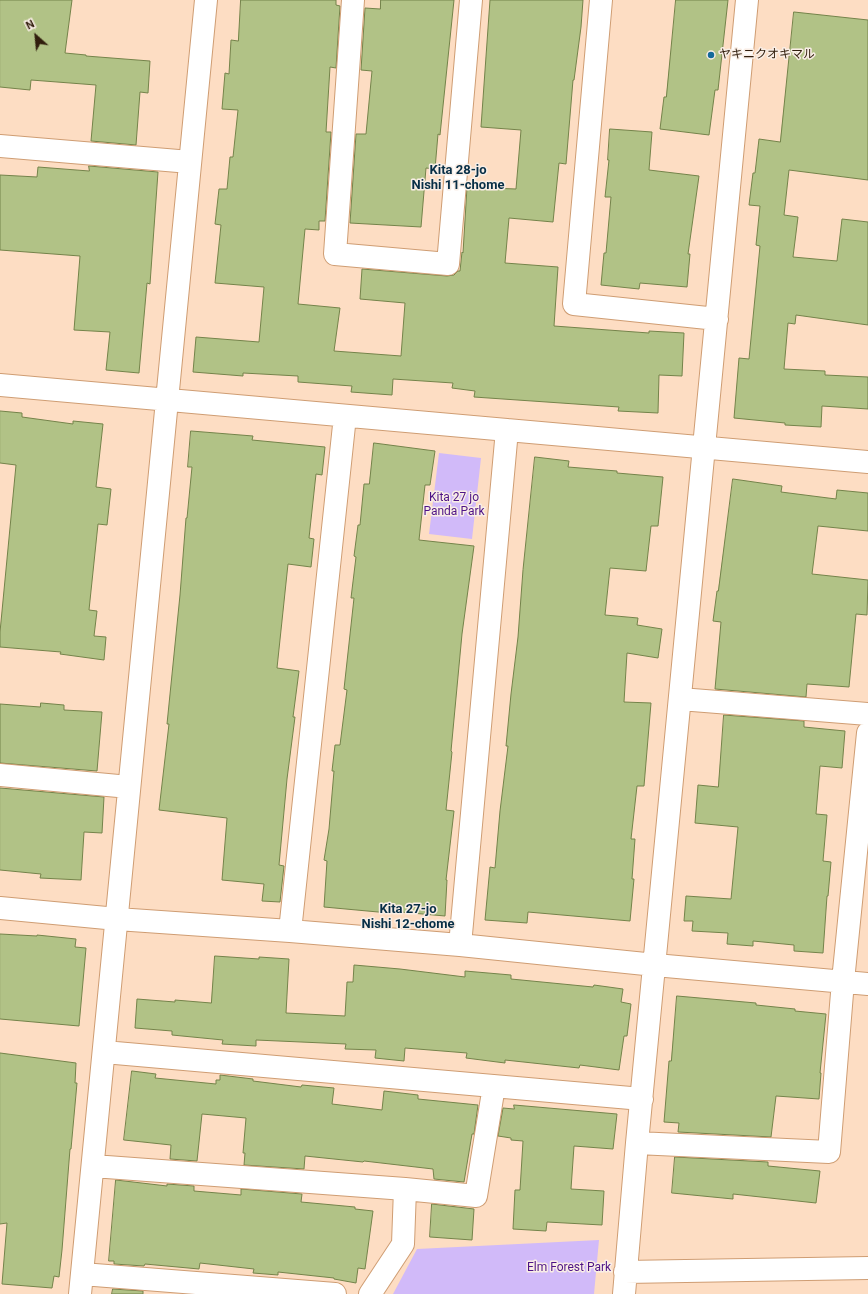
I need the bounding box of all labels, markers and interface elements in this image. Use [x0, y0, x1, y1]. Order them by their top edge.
north arrow [16, 16, 56, 56]
text: N [24, 17, 37, 32]
place label: ヤキニクオキマル [719, 48, 815, 62]
marker: ヤキニクオキマル [706, 50, 716, 60]
district label: Kita 28-jo Nishi 11-chome [412, 163, 504, 194]
park label: Kita 27 jo Panda Park [423, 491, 485, 519]
district label: Kita 27-jo Nishi 12-chome [362, 902, 454, 933]
park label: Elm Forest Park [527, 1261, 611, 1275]

